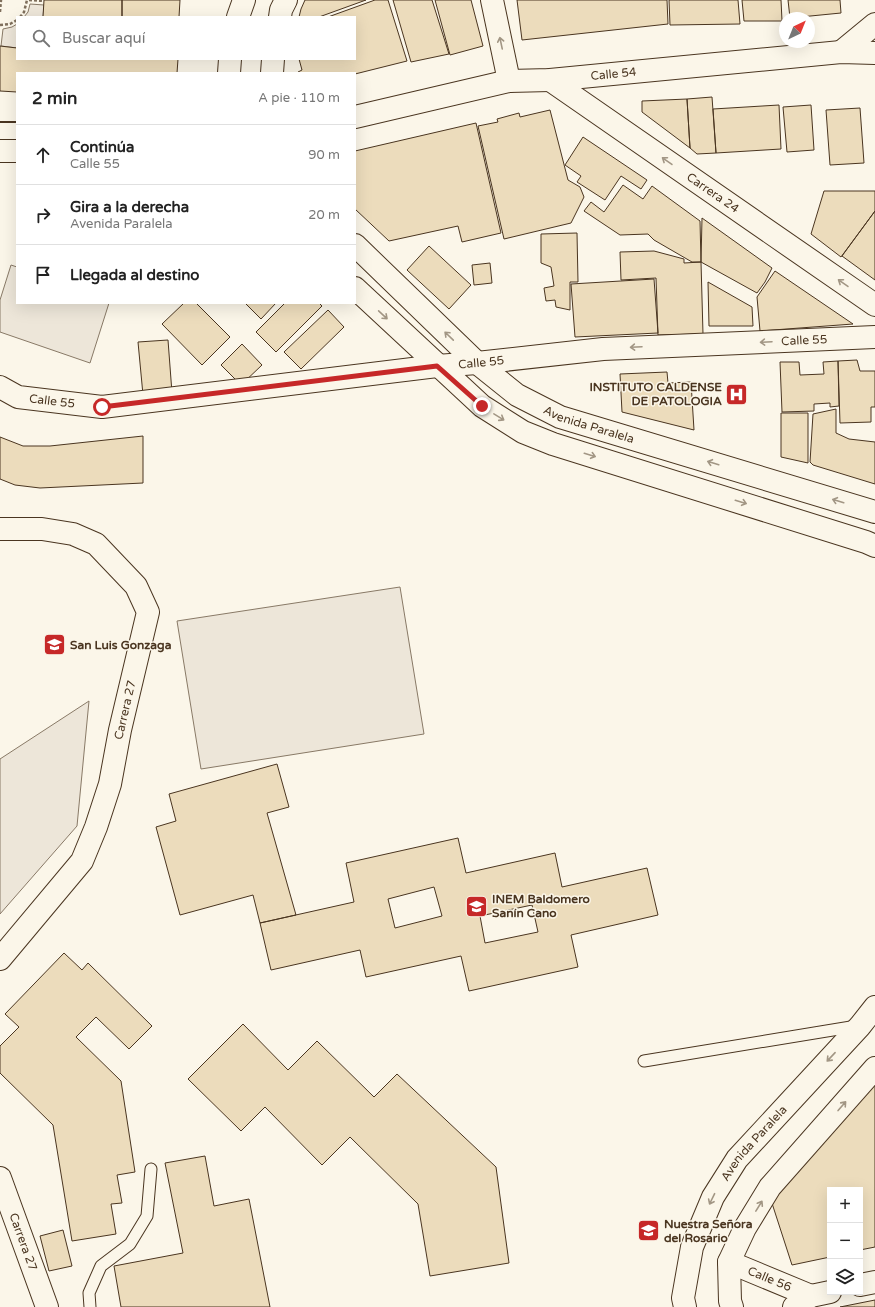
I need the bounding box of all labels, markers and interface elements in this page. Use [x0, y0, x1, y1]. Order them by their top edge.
north arrow [779, 12, 815, 48]
search box [16, 16, 356, 60]
icon: search [30, 27, 52, 49]
text: Buscar aquí [62, 29, 145, 47]
one-way arrow [496, 36, 504, 49]
street label: Calle 54 [590, 65, 638, 83]
text: 2 min [32, 88, 77, 109]
text: A pie · 110 m [258, 90, 340, 106]
text: Continúa [70, 138, 134, 156]
icon: ahead [32, 144, 54, 166]
text: 90 m [308, 147, 340, 163]
text: Calle 55 [70, 156, 120, 172]
one-way arrow [662, 157, 673, 165]
street label: Carrera 24 [684, 170, 742, 216]
text: Gira a la derecha [70, 198, 189, 216]
icon: right [32, 204, 54, 226]
text: 20 m [308, 207, 340, 223]
text: Avenida Paralela [70, 216, 173, 232]
icon: arrive [32, 264, 54, 286]
text: Llegada al destino [70, 266, 199, 284]
one-way arrow [838, 279, 849, 287]
one-way arrow [378, 310, 388, 320]
one-way arrow [444, 331, 454, 341]
street label: Calle 55 [781, 332, 828, 348]
one-way arrow [760, 338, 773, 345]
one-way arrow [630, 344, 643, 351]
street label: Calle 55 [458, 353, 505, 371]
place label: INSTITUTO CALDENSE DE PATOLOGIA [589, 380, 722, 408]
hospital icon: INSTITUTO CALDENSE DE PATOLOGIA [724, 381, 750, 407]
street label: Calle 55 [28, 391, 76, 411]
route end [473, 397, 491, 415]
route start [93, 398, 111, 416]
street label: Avenida Paralela [541, 403, 636, 446]
one-way arrow [493, 414, 505, 422]
one-way arrow [583, 452, 596, 459]
one-way arrow [707, 459, 720, 466]
one-way arrow [831, 497, 844, 504]
one-way arrow [734, 499, 747, 506]
school or university icon: San Luis Gonzaga [42, 632, 68, 658]
place label: San Luis Gonzaga [70, 638, 172, 653]
street label: Carrera 27 [111, 679, 139, 741]
place label: INEM Baldomero Sanín Cano [492, 892, 590, 920]
school or university icon: INEM Baldomero Sanín Cano [463, 893, 489, 919]
one-way arrow [826, 1052, 836, 1062]
one-way arrow [837, 1101, 846, 1111]
street label: Avenida Paralela [718, 1103, 790, 1184]
map controls [827, 1187, 863, 1295]
button: + [827, 1187, 863, 1223]
one-way arrow [708, 1193, 715, 1205]
one-way arrow [755, 1201, 763, 1212]
street label: Carrera 27 [6, 1211, 40, 1273]
place label: Nuestra Señora del Rosario [664, 1217, 753, 1245]
school or university icon: Nuestra Señora del Rosario [635, 1218, 661, 1244]
button: − [827, 1223, 863, 1259]
button: layers [827, 1259, 863, 1295]
street label: Calle 56 [746, 1264, 794, 1294]

